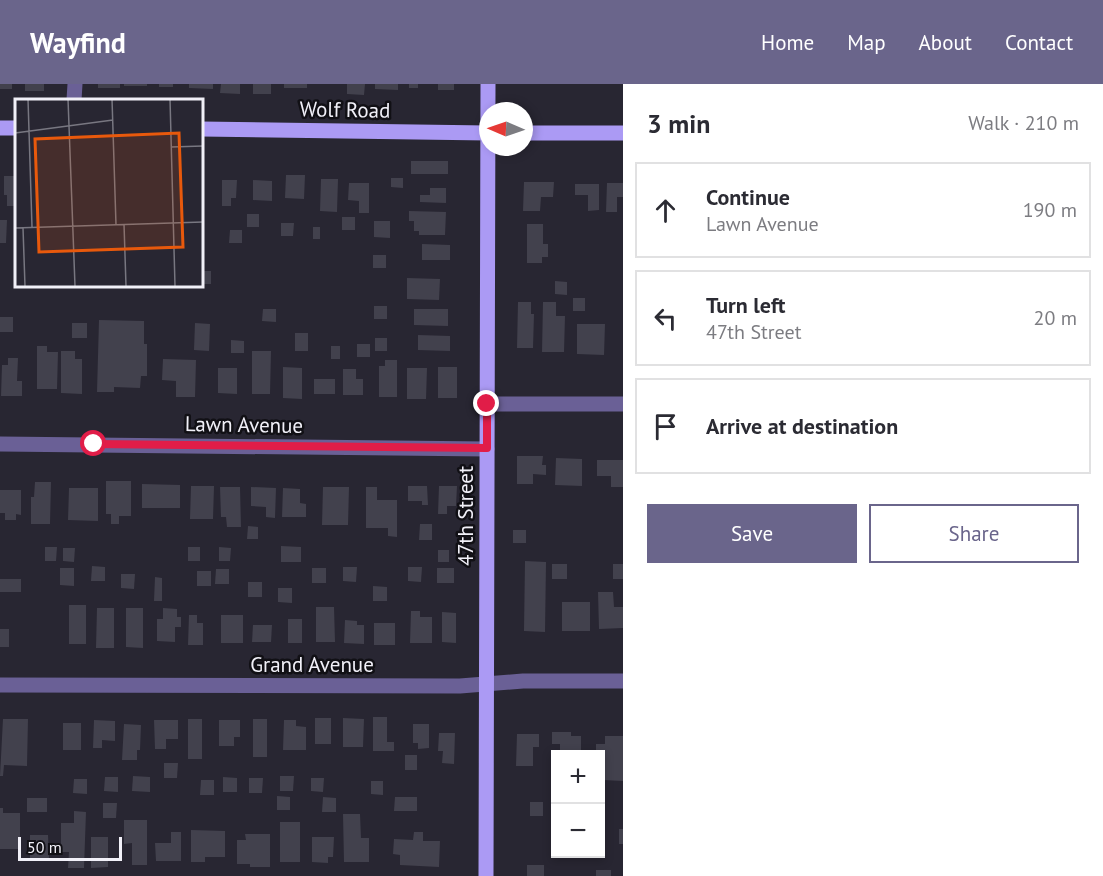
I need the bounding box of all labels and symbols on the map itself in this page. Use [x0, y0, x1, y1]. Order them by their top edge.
street label: Wolf Road [299, 95, 391, 124]
inset map [15, 99, 202, 286]
north arrow [479, 102, 533, 156]
route end [473, 390, 499, 416]
street label: Lawn Avenue [185, 410, 303, 439]
route start [80, 430, 106, 456]
street label: 47th Street [452, 466, 479, 566]
street label: Grand Avenue [250, 651, 374, 678]
scale bar [18, 834, 122, 862]

